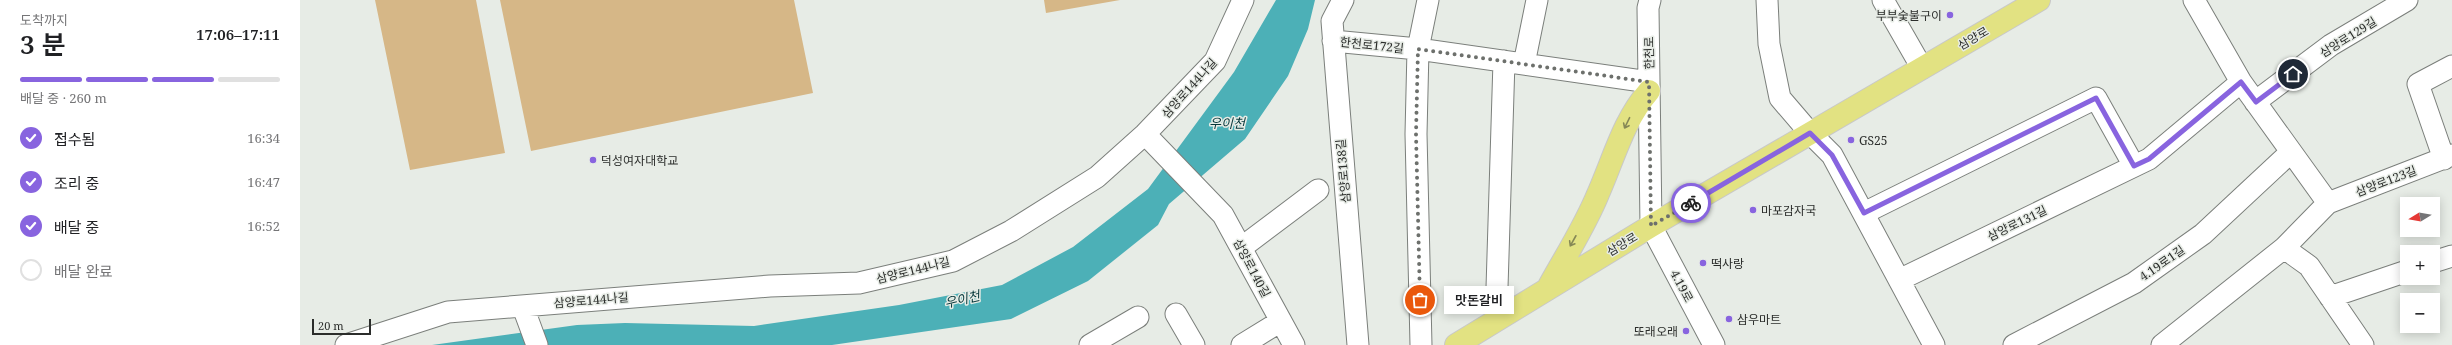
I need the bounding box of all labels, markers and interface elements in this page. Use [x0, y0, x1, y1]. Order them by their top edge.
place label: 부부숯불구이 [1876, 7, 1942, 24]
marker: 부부숯불구이 [1945, 10, 1955, 20]
text: 도착까지 [20, 11, 68, 29]
street label: 삼양로129길 [2316, 13, 2380, 61]
street label: 삼양로 [1954, 22, 1992, 54]
text: 17:06–17:11 [196, 24, 280, 44]
text: 3 분 [20, 26, 65, 62]
street label: 한천로172길 [1339, 33, 1405, 57]
street label: 한천로 [1640, 36, 1658, 70]
street label: 삼양로144나길 [1157, 54, 1221, 122]
pin [2276, 57, 2310, 91]
icon: home [2282, 63, 2304, 85]
text: 배달 중 · 260 m [20, 89, 107, 107]
water label: 우이천 [1209, 114, 1246, 132]
one-way arrow [1623, 117, 1631, 129]
icon: check [20, 127, 42, 149]
text: 접수됨 [54, 129, 95, 149]
text: 16:34 [247, 129, 280, 147]
place label: GS25 [1859, 132, 1888, 149]
marker: GS25 [1846, 135, 1856, 145]
street label: 삼양로138길 [1332, 138, 1354, 204]
place label: 덕성여자대학교 [601, 152, 678, 169]
marker: 덕성여자대학교 [588, 155, 598, 165]
street label: 삼양로123길 [2353, 162, 2419, 200]
icon: check [20, 171, 42, 193]
text: 조리 중 [54, 173, 99, 193]
text: 16:47 [247, 173, 280, 191]
courier [1671, 183, 1711, 223]
icon: bike [1680, 192, 1702, 214]
north arrow [2400, 197, 2440, 237]
map controls [2400, 197, 2440, 333]
street label: 삼양로131길 [1984, 201, 2050, 245]
place label: 마포감자국 [1761, 202, 1816, 219]
marker: 마포감자국 [1748, 205, 1758, 215]
icon: check [20, 215, 42, 237]
text: 배달 중 [54, 217, 99, 237]
text: 16:52 [247, 217, 280, 235]
street label: 삼양로 [1603, 228, 1641, 260]
one-way arrow [1569, 235, 1577, 247]
street label: 삼양로140길 [1229, 236, 1275, 300]
street label: 4.19로1길 [2136, 241, 2188, 285]
button: + [2400, 245, 2440, 285]
street label: 삼양로144나길 [874, 253, 952, 287]
place label: 떡사랑 [1711, 255, 1744, 272]
marker: 떡사랑 [1698, 258, 1708, 268]
text: 배달 완료 [54, 261, 113, 281]
street label: 4.19로 [1666, 267, 1698, 305]
pin [1403, 283, 1437, 317]
water label: 우이천 [942, 286, 983, 312]
callout: 맛돈갈비 [1444, 286, 1514, 314]
street label: 삼양로144나길 [553, 288, 629, 312]
icon: bag [1409, 289, 1431, 311]
text: 맛돈갈비 [1455, 291, 1503, 309]
button: − [2400, 293, 2440, 333]
place label: 삼우마트 [1737, 311, 1781, 328]
marker: 삼우마트 [1724, 314, 1734, 324]
scale bar [312, 317, 371, 336]
text: 20 m [318, 318, 344, 333]
place label: 또래오래 [1634, 323, 1678, 340]
marker: 또래오래 [1681, 326, 1691, 336]

